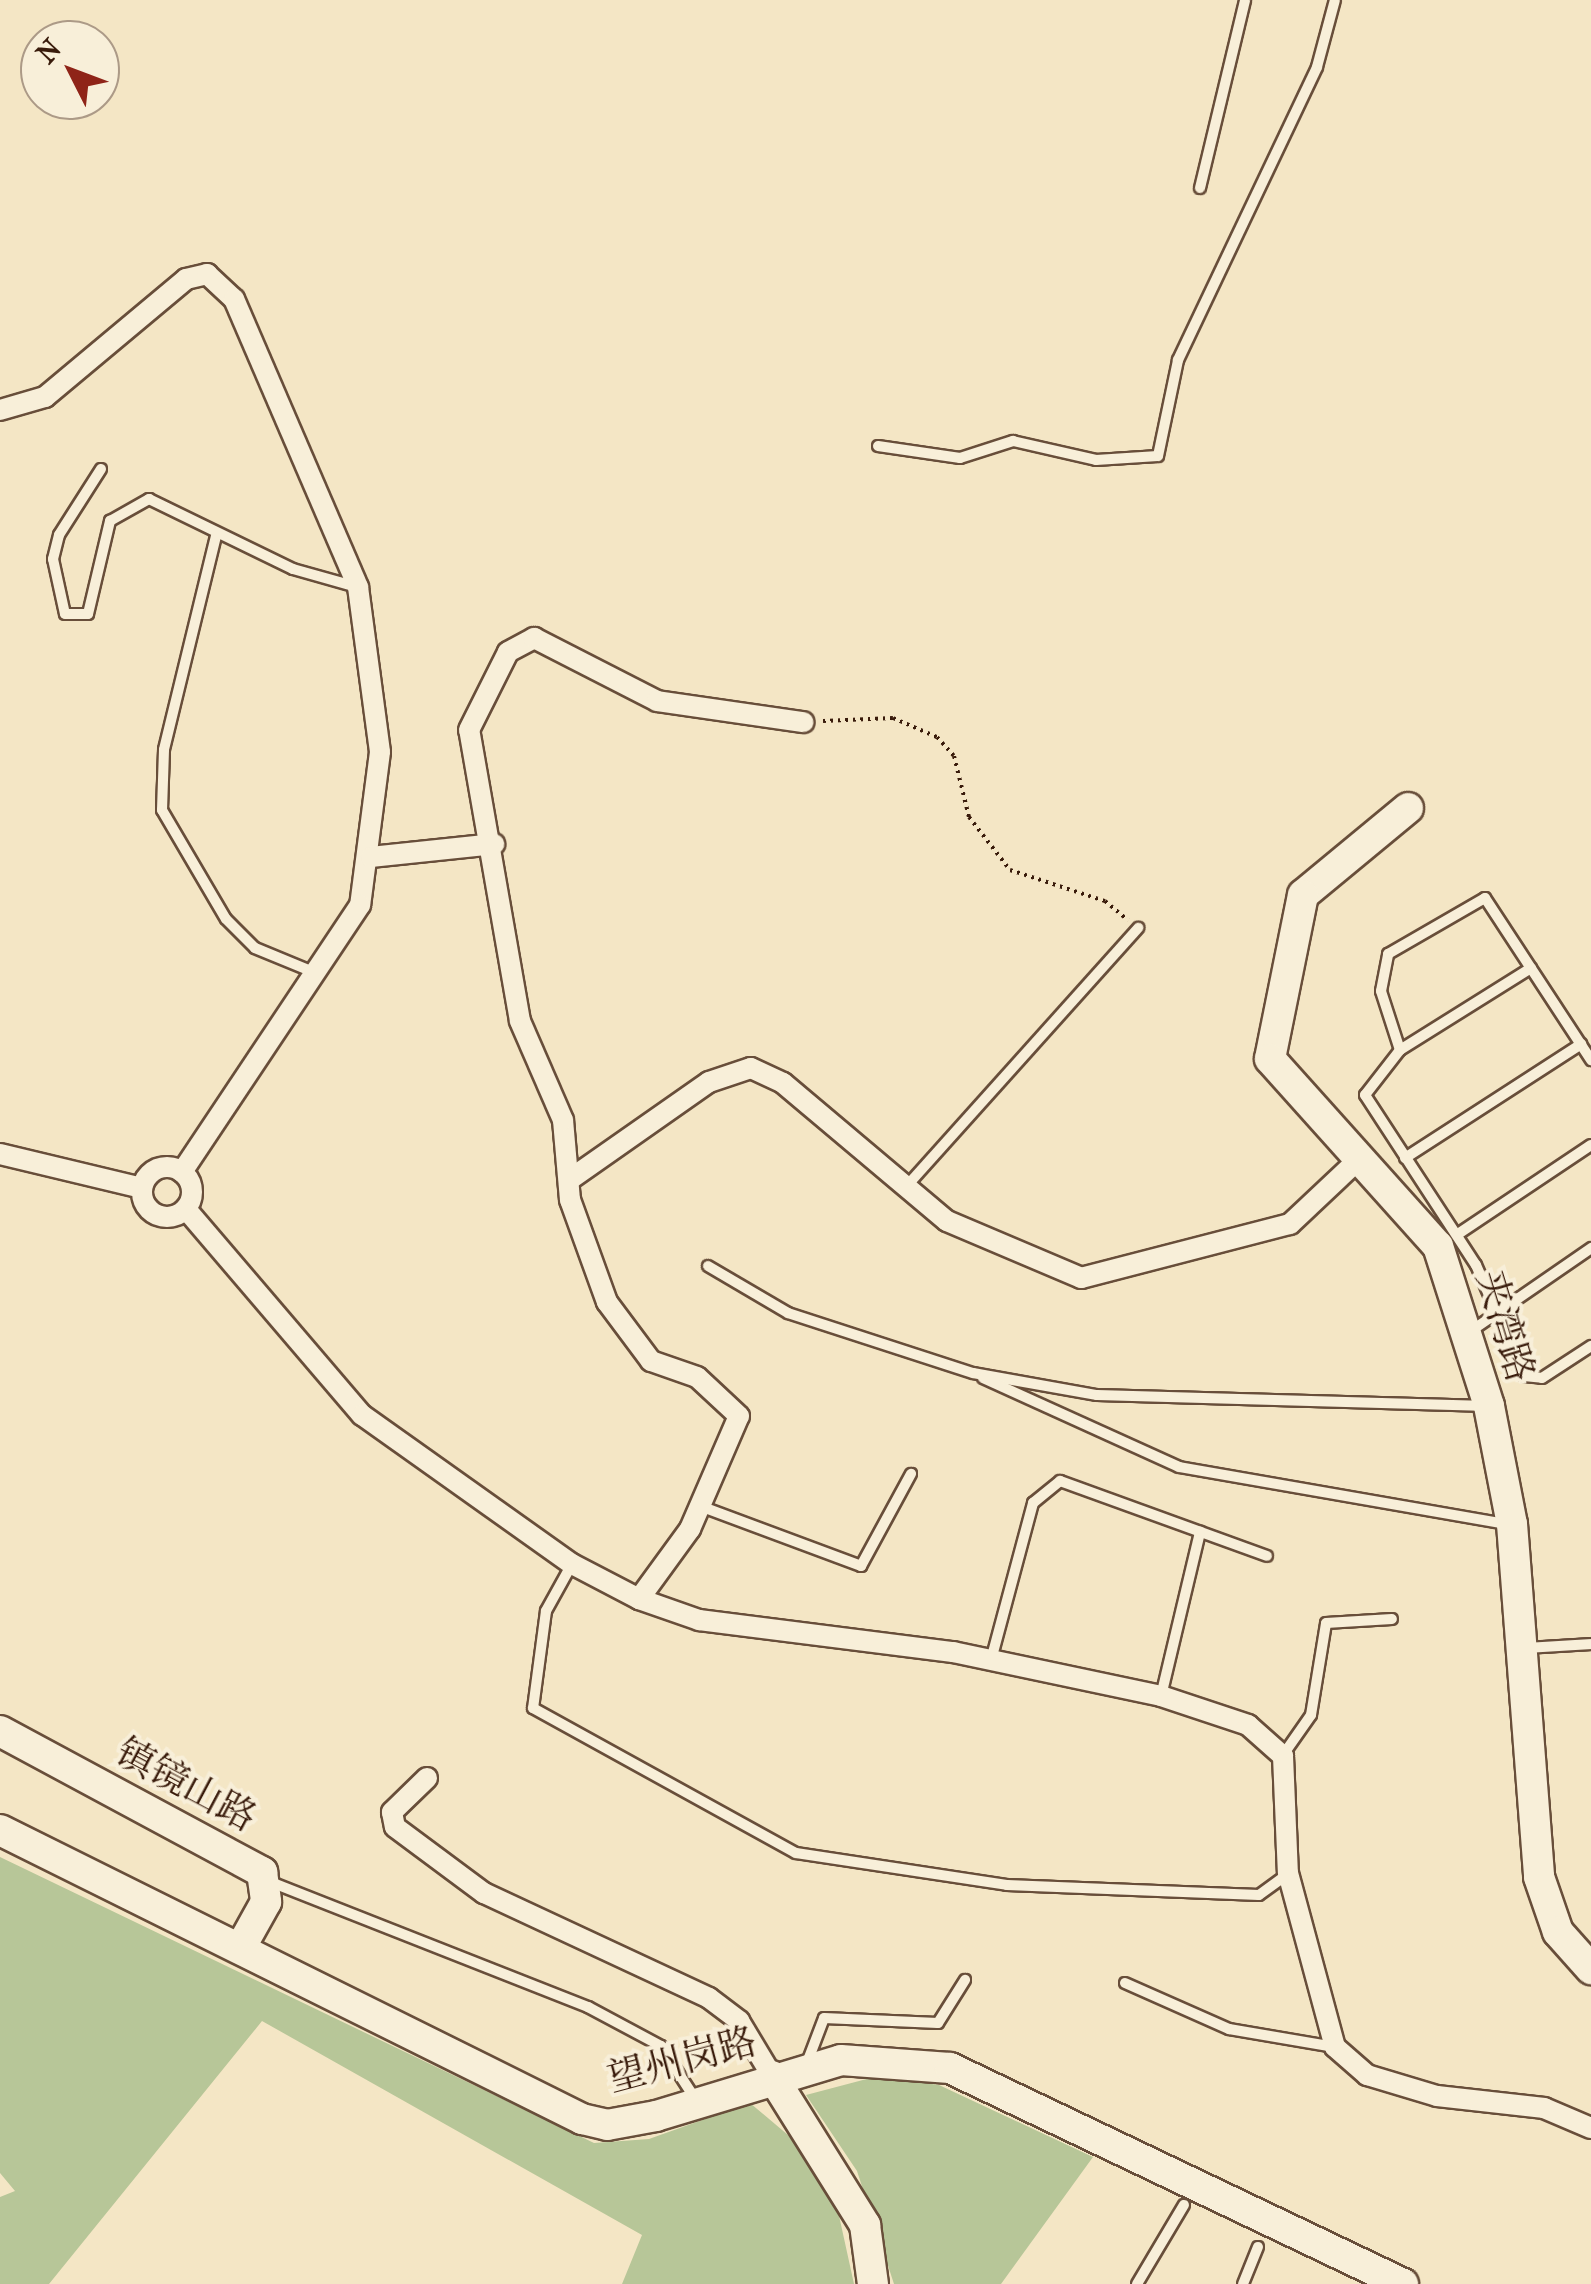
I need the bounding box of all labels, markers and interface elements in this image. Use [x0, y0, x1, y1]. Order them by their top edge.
north arrow [20, 20, 120, 120]
text: N [29, 32, 68, 70]
street label: 夹湾路 [1467, 1265, 1543, 1387]
street label: 镇镜山路 [108, 1729, 264, 1841]
street label: 望州岗路 [603, 2018, 761, 2102]

